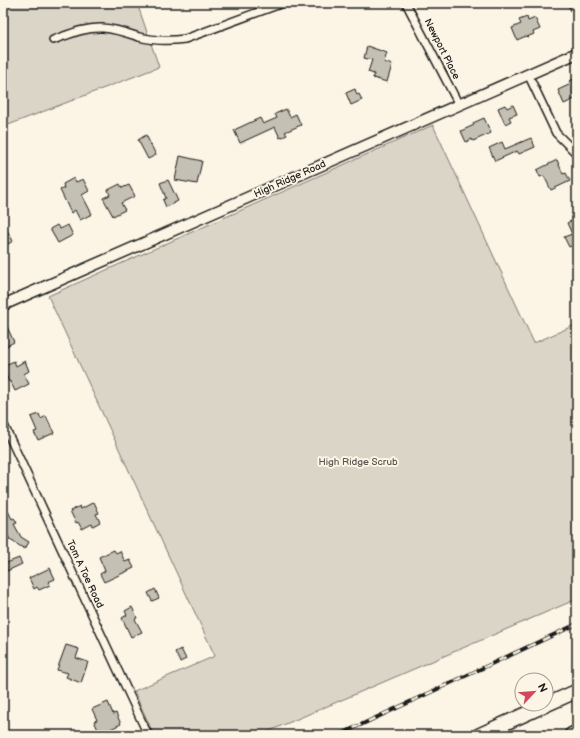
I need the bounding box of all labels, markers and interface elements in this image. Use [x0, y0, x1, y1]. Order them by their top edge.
street label: Newport Place [422, 17, 462, 81]
street label: High Ridge Road [252, 158, 328, 200]
park label: High Ridge Scrub [318, 456, 398, 468]
street label: Tom A Toe Road [64, 538, 106, 610]
north arrow [514, 672, 554, 712]
text: N [535, 681, 550, 694]

